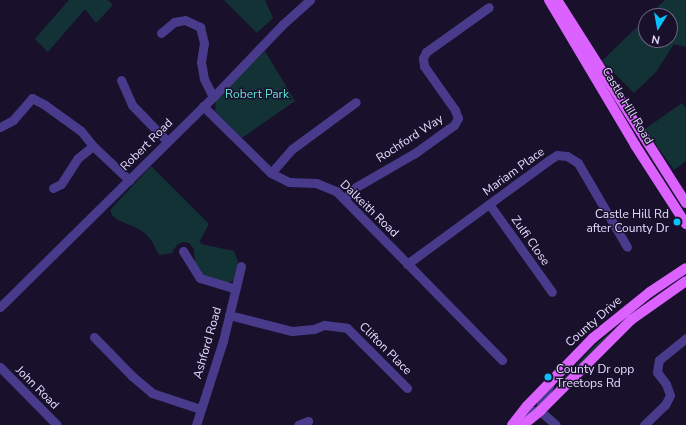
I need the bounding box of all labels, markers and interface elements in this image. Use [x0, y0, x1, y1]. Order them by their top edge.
north arrow [638, 8, 678, 48]
text: N [650, 31, 661, 47]
street label: Castle Hill Road [598, 65, 656, 147]
park label: Robert Park [225, 88, 289, 102]
street label: Rochford Way [374, 112, 446, 166]
street label: Robert Road [118, 116, 176, 174]
street label: Mariam Place [480, 145, 548, 199]
street label: Dalkeith Road [337, 177, 401, 241]
place label: Castle Hill Rd after County Dr [586, 208, 669, 236]
street label: Zulfi Close [508, 213, 552, 269]
marker: Castle Hill Rd after County Dr [672, 217, 682, 227]
street label: County Drive [563, 294, 625, 350]
street label: Ashford Road [191, 305, 225, 381]
street label: Clifton Place [356, 320, 414, 378]
street label: John Road [12, 363, 62, 413]
place label: County Dr opp Treetops Rd [556, 363, 634, 391]
marker: County Dr opp Treetops Rd [543, 372, 553, 382]

